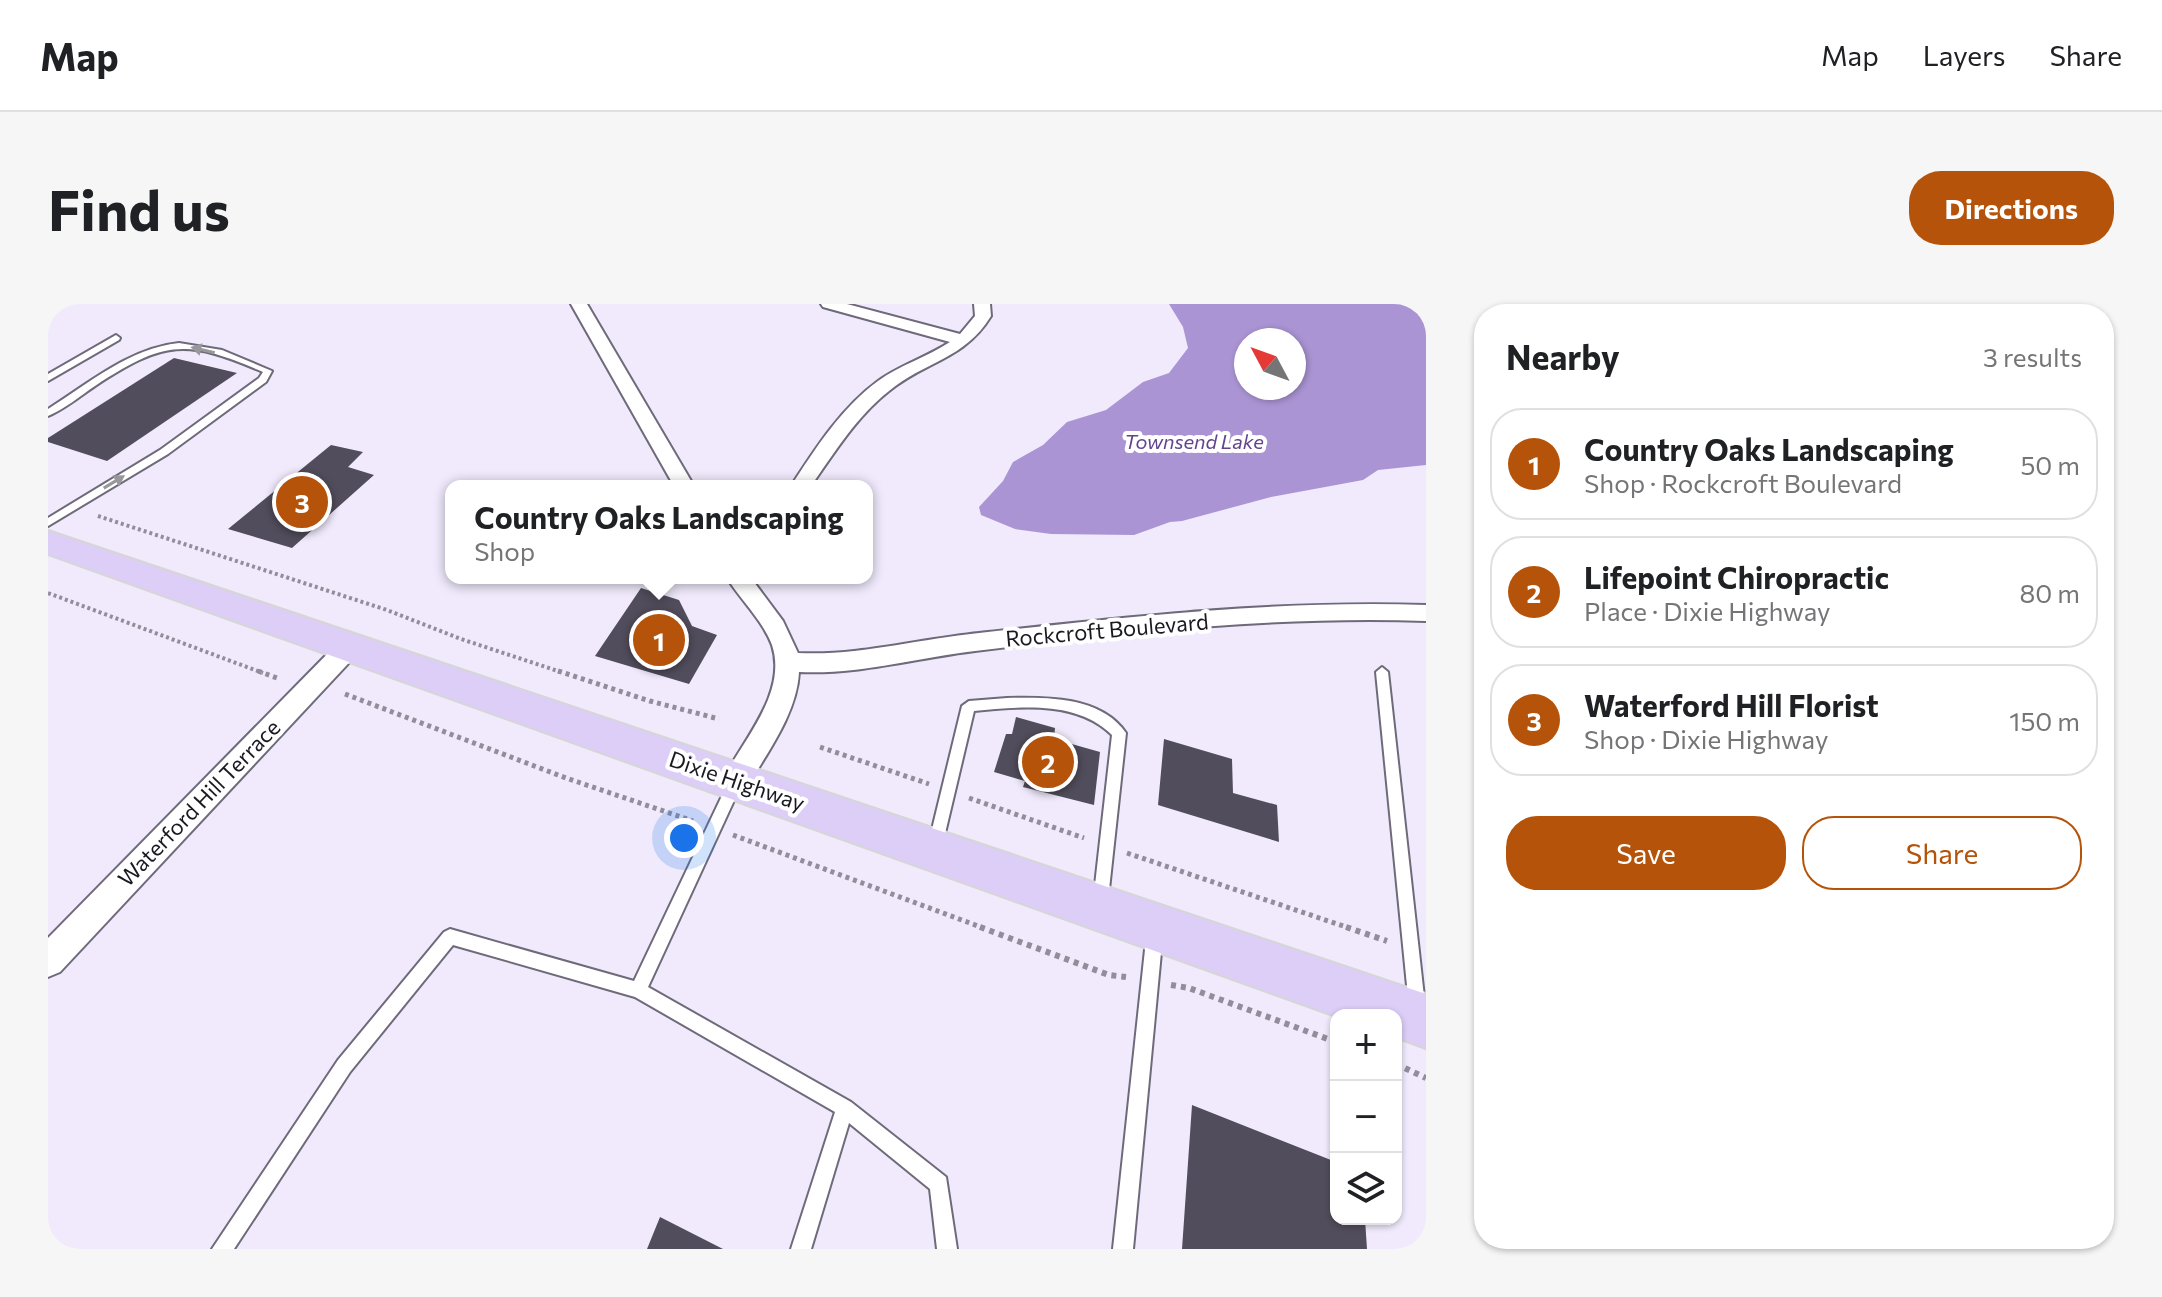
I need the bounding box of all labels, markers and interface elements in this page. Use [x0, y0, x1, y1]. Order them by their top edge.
text: Map [40, 32, 119, 79]
text: Map [1821, 38, 1879, 72]
text: Layers [1923, 38, 2005, 72]
text: Share [2049, 38, 2122, 72]
button: Directions [1909, 171, 2114, 245]
text: Find us [48, 174, 230, 243]
north arrow [1234, 328, 1306, 400]
text: Nearby [1506, 335, 1620, 377]
text: 3 results [1983, 341, 2082, 372]
one-way arrow [190, 343, 215, 356]
water label: Townsend Lake [1124, 429, 1264, 453]
text: Country Oaks Landscaping [1584, 430, 1954, 467]
text: 1 [1528, 449, 1540, 480]
text: 50 m [2020, 449, 2080, 480]
text: Shop · Rockcroft Boulevard [1584, 467, 1902, 498]
pin: 3 [276, 472, 328, 532]
one-way arrow [103, 475, 125, 489]
popup [445, 480, 873, 584]
text: Country Oaks Landscaping [474, 498, 844, 535]
text: Shop [474, 535, 535, 566]
text: Lifepoint Chiropractic [1584, 558, 1889, 595]
text: 2 [1527, 577, 1541, 608]
text: 80 m [2020, 577, 2080, 608]
text: Place · Dixie Highway [1584, 595, 1830, 626]
street label: Rockcroft Boulevard [1004, 607, 1210, 652]
pin: 1 [633, 610, 685, 670]
text: Waterford Hill Florist [1584, 686, 1879, 723]
text: 3 [1526, 705, 1542, 736]
text: 150 m [2009, 705, 2080, 736]
street label: Waterford Hill Terrace [112, 714, 285, 892]
text: Shop · Dixie Highway [1584, 723, 1828, 754]
pin: 2 [1022, 732, 1074, 792]
street label: Dixie Highway [666, 745, 808, 816]
button: Save [1506, 816, 1786, 890]
button: Share [1802, 816, 2082, 890]
your location [664, 818, 704, 858]
map controls [1330, 1009, 1402, 1225]
button: + [1330, 1009, 1402, 1081]
button: − [1330, 1081, 1402, 1153]
button: layers [1330, 1153, 1402, 1225]

